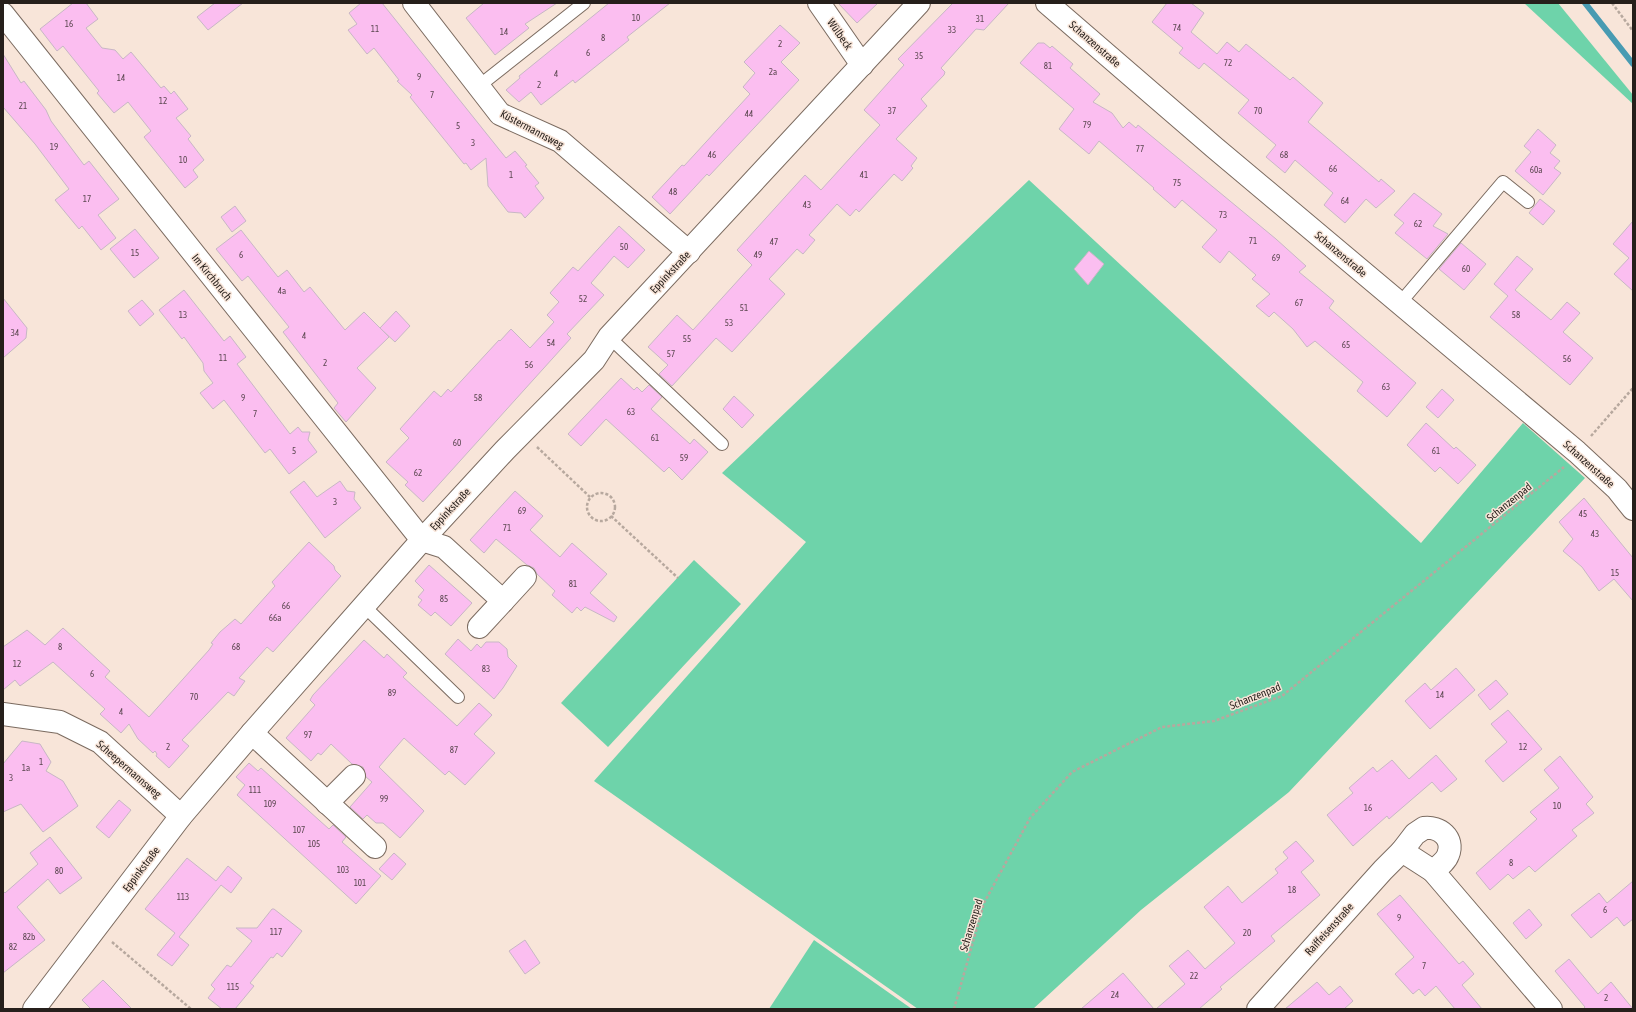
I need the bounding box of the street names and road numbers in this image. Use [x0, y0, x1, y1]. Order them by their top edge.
street label: Wülbeck [825, 16, 855, 52]
street label: Schanzenstraße [1067, 18, 1123, 70]
street label: Küstermannsweg [498, 107, 566, 151]
street label: Schanzenstraße [1313, 229, 1369, 279]
street label: Eppinkstraße [647, 248, 693, 296]
street label: Im Kirchbruch [190, 251, 234, 303]
street label: Schanzenstraße [1561, 438, 1617, 490]
street label: Schanzenpad [1484, 480, 1534, 524]
street label: Eppinkstraße [427, 485, 473, 533]
street label: Schanzenpad [1228, 680, 1282, 712]
street label: Scheepermannsweg [94, 738, 164, 800]
street label: Eppinkstraße [120, 844, 162, 894]
street label: Schanzenpad [957, 897, 985, 953]
street label: Raiffeisenstraße [1302, 900, 1356, 958]

